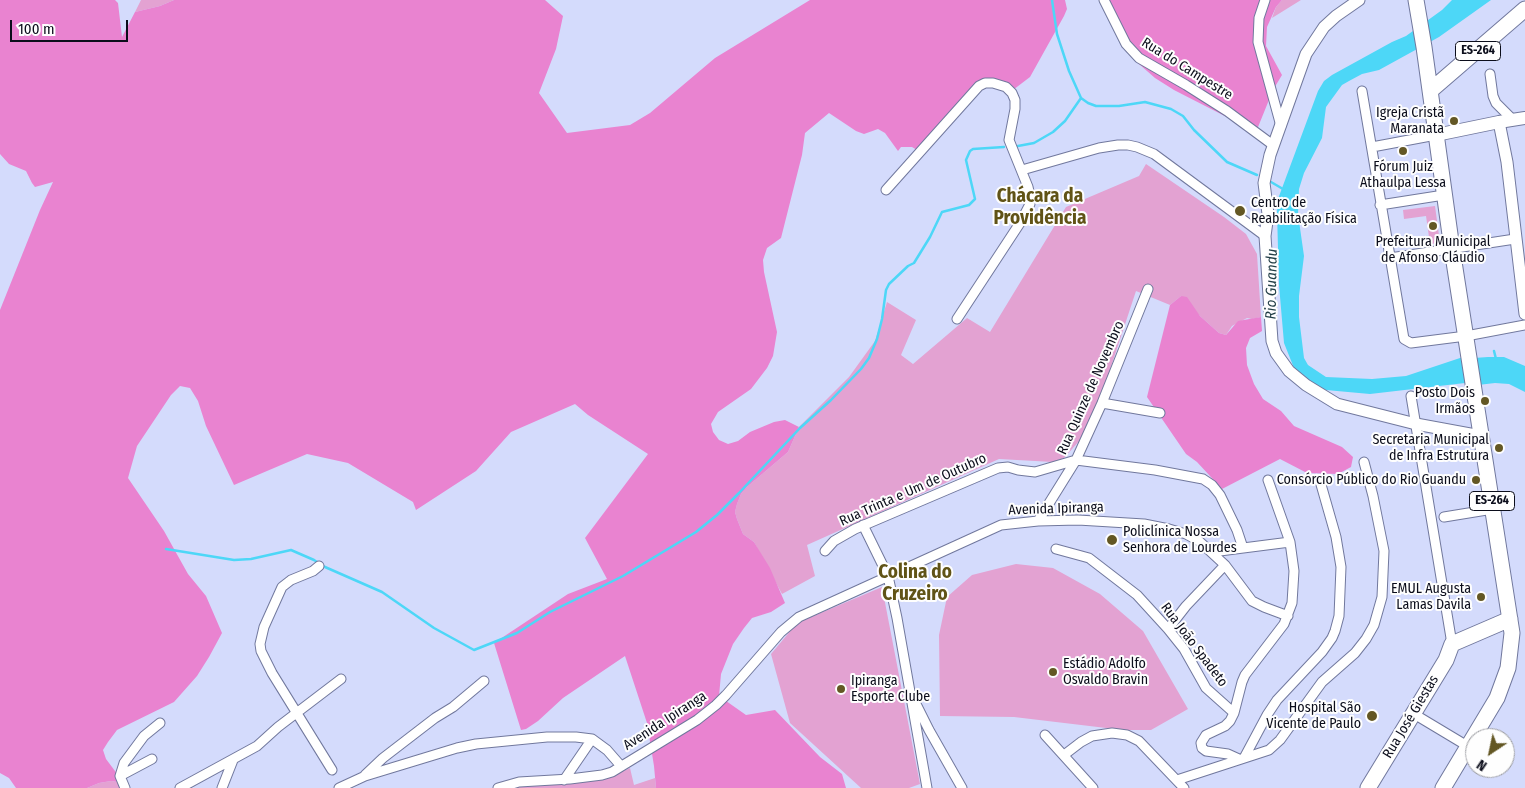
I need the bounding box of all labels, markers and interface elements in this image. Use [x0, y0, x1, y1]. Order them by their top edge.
scale bar [12, 10, 130, 42]
text: 100 m [18, 20, 55, 38]
street label: Rua do Campestre [1138, 34, 1236, 104]
road number: ES-264 [1456, 41, 1500, 60]
place label: Igreja Cristã Maranata [1376, 105, 1444, 138]
marker: Igreja Cristã Maranata [1448, 115, 1460, 127]
marker: Fórum Juiz Athaulpa Lessa [1397, 145, 1409, 157]
place label: Fórum Juiz Athaulpa Lessa [1360, 159, 1446, 192]
district label: Chácara da Providência [994, 186, 1086, 230]
place label: Centro de Reabilitação Física [1251, 195, 1357, 228]
marker: Centro de Reabilitação Física [1233, 204, 1247, 218]
marker: Prefeitura Municipal de Afonso Cláudio [1427, 220, 1439, 232]
place label: Prefeitura Municipal de Afonso Cláudio [1376, 234, 1490, 266]
water label: Rio Guandu [1262, 248, 1282, 320]
street label: Rua Quinze de Novembro [1054, 319, 1128, 457]
place label: Posto Dois Irmãos [1415, 385, 1475, 418]
marker: Posto Dois Irmãos [1479, 395, 1491, 407]
place label: Secretaria Municipal de Infra Estrutura [1372, 432, 1489, 464]
marker: Secretaria Municipal de Infra Estrutura [1493, 442, 1505, 454]
street label: Rua Trinta e Um de Outubro [837, 450, 989, 530]
place label: Consórcio Público do Rio Guandu [1277, 472, 1466, 488]
marker: Consórcio Público do Rio Guandu [1470, 474, 1482, 486]
road number: ES-264 [1470, 492, 1514, 511]
street label: Avenida Ipiranga [1008, 499, 1104, 519]
place label: Policlínica Nossa Senhora de Lourdes [1123, 524, 1237, 556]
marker: Policlínica Nossa Senhora de Lourdes [1105, 533, 1119, 547]
district label: Colina do Cruzeiro [878, 562, 952, 606]
place label: EMUL Augusta Lamas Davila [1391, 581, 1471, 614]
marker: EMUL Augusta Lamas Davila [1475, 591, 1487, 603]
street label: Rua João Spadeto [1157, 600, 1231, 690]
place label: Estádio Adolfo Osvaldo Bravin [1063, 656, 1148, 689]
marker: Estádio Adolfo Osvaldo Bravin [1047, 666, 1059, 678]
street label: Rua José Giestas [1380, 672, 1442, 762]
place label: Ipiranga Esporte Clube [851, 673, 930, 706]
marker: Ipiranga Esporte Clube [835, 683, 847, 695]
street label: Avenida Ipiranga [620, 688, 710, 754]
place label: Hospital São Vicente de Paulo [1266, 700, 1361, 732]
marker: Hospital São Vicente de Paulo [1365, 709, 1379, 723]
north arrow [1465, 728, 1515, 778]
text: N [1474, 756, 1490, 774]

